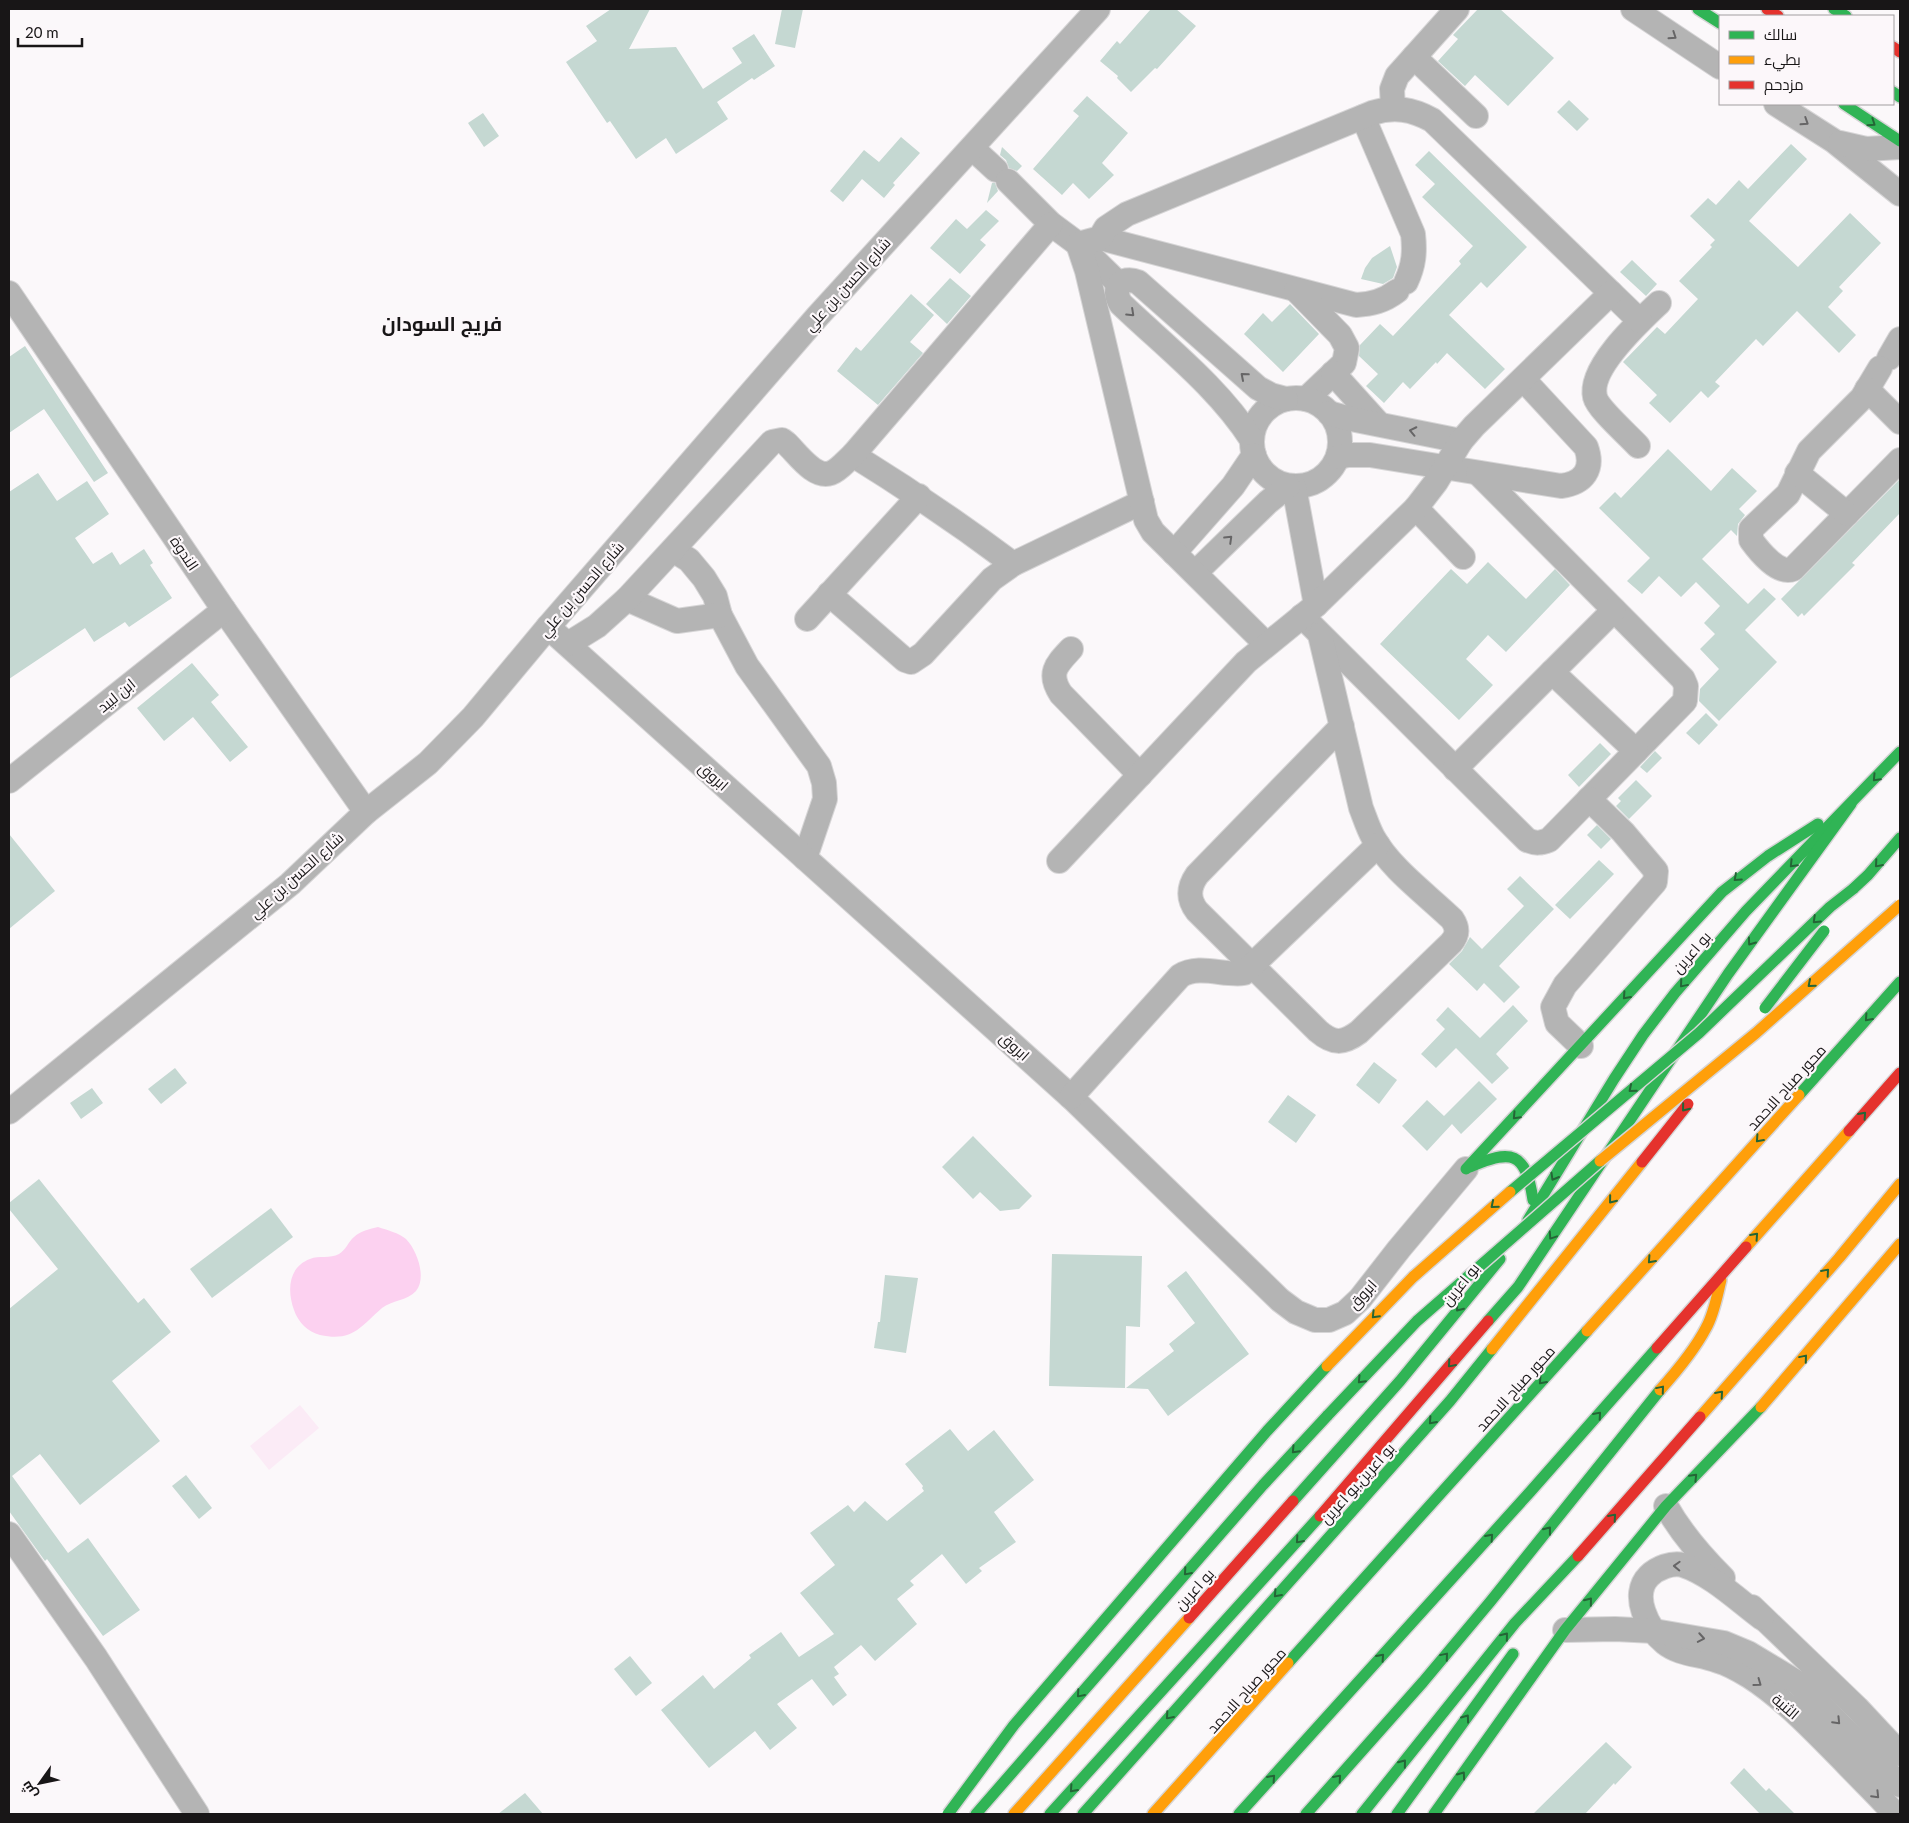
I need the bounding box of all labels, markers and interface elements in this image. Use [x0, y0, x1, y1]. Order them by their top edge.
scale bar [18, 15, 81, 47]
legend [1719, 15, 1894, 105]
text: 20 m [25, 23, 59, 41]
text: سالك [1764, 25, 1797, 43]
one-way arrow [1667, 30, 1677, 39]
text: بطيء [1764, 50, 1801, 72]
text: مزدحم [1764, 75, 1804, 95]
one-way arrow [1800, 116, 1809, 126]
one-way arrow [1867, 116, 1876, 126]
street label: شارع الحسن بن علي [800, 233, 897, 337]
one-way arrow [1125, 307, 1134, 316]
district label: فريج السودان [382, 311, 502, 338]
one-way arrow [1240, 372, 1249, 381]
one-way arrow [1409, 426, 1418, 437]
street label: الندوة [166, 532, 203, 574]
one-way arrow [1224, 536, 1233, 545]
street label: شارع الحسن بن علي [535, 538, 630, 643]
street label: ابن لبيد [93, 674, 140, 717]
street label: ابروق [694, 758, 733, 795]
one-way arrow [1873, 772, 1882, 781]
street label: شارع الحسن بن علي [245, 828, 349, 925]
one-way arrow [1790, 858, 1799, 867]
one-way arrow [1875, 859, 1884, 868]
one-way arrow [1734, 872, 1743, 881]
one-way arrow [1812, 914, 1821, 923]
street label: بو اعرين [1668, 927, 1716, 978]
one-way arrow [1748, 936, 1756, 945]
one-way arrow [1680, 978, 1689, 987]
one-way arrow [1808, 978, 1817, 987]
one-way arrow [1623, 991, 1632, 1000]
one-way arrow [1865, 1013, 1874, 1022]
street label: ابروق [995, 1028, 1034, 1065]
street label: محور صباح الاحمد [1743, 1040, 1831, 1136]
one-way arrow [1629, 1084, 1638, 1092]
one-way arrow [1683, 1102, 1691, 1111]
one-way arrow [1513, 1110, 1522, 1119]
one-way arrow [1857, 1111, 1866, 1120]
one-way arrow [1756, 1134, 1765, 1143]
one-way arrow [1550, 1171, 1560, 1180]
one-way arrow [1608, 1194, 1617, 1203]
one-way arrow [1491, 1199, 1500, 1207]
one-way arrow [1548, 1231, 1558, 1240]
one-way arrow [1749, 1233, 1758, 1242]
one-way arrow [1648, 1255, 1657, 1264]
street label: بو اعرين [1437, 1259, 1484, 1310]
one-way arrow [1821, 1268, 1830, 1277]
street label: ابروق [1344, 1275, 1381, 1314]
one-way arrow [1456, 1303, 1465, 1312]
one-way arrow [1372, 1309, 1381, 1318]
street label: محور صباح الاحمد [1472, 1341, 1560, 1437]
one-way arrow [1798, 1355, 1807, 1364]
one-way arrow [1448, 1358, 1457, 1367]
one-way arrow [1358, 1374, 1367, 1383]
one-way arrow [1539, 1375, 1548, 1384]
one-way arrow [1655, 1386, 1664, 1395]
one-way arrow [1714, 1391, 1723, 1400]
one-way arrow [1592, 1412, 1601, 1421]
one-way arrow [1429, 1415, 1438, 1424]
street label: بو اعرين,بو اعرين [1316, 1439, 1400, 1529]
one-way arrow [1292, 1445, 1301, 1454]
one-way arrow [1688, 1474, 1697, 1483]
one-way arrow [1607, 1513, 1616, 1522]
one-way arrow [1542, 1527, 1550, 1536]
one-way arrow [1484, 1533, 1493, 1542]
one-way arrow [1296, 1534, 1305, 1543]
one-way arrow [1673, 1561, 1681, 1571]
street label: بو اعرين [1171, 1565, 1219, 1615]
one-way arrow [1184, 1566, 1193, 1575]
one-way arrow [1274, 1589, 1283, 1598]
one-way arrow [1583, 1598, 1591, 1607]
one-way arrow [1500, 1633, 1508, 1642]
one-way arrow [1696, 1633, 1705, 1643]
street label: محور صباح الاحمد [1203, 1643, 1291, 1739]
one-way arrow [1439, 1652, 1448, 1661]
one-way arrow [1375, 1654, 1384, 1663]
one-way arrow [1752, 1677, 1762, 1686]
one-way arrow [1077, 1689, 1086, 1698]
street label: الثنية [1769, 1689, 1803, 1723]
one-way arrow [1166, 1710, 1175, 1719]
one-way arrow [1461, 1715, 1469, 1724]
one-way arrow [1831, 1715, 1840, 1724]
north arrow [15, 1758, 65, 1808]
one-way arrow [1398, 1759, 1407, 1768]
one-way arrow [1456, 1771, 1465, 1781]
one-way arrow [1332, 1774, 1341, 1783]
one-way arrow [1266, 1775, 1275, 1784]
text: ش [17, 1778, 42, 1803]
one-way arrow [1070, 1784, 1079, 1793]
one-way arrow [1870, 1789, 1879, 1798]

